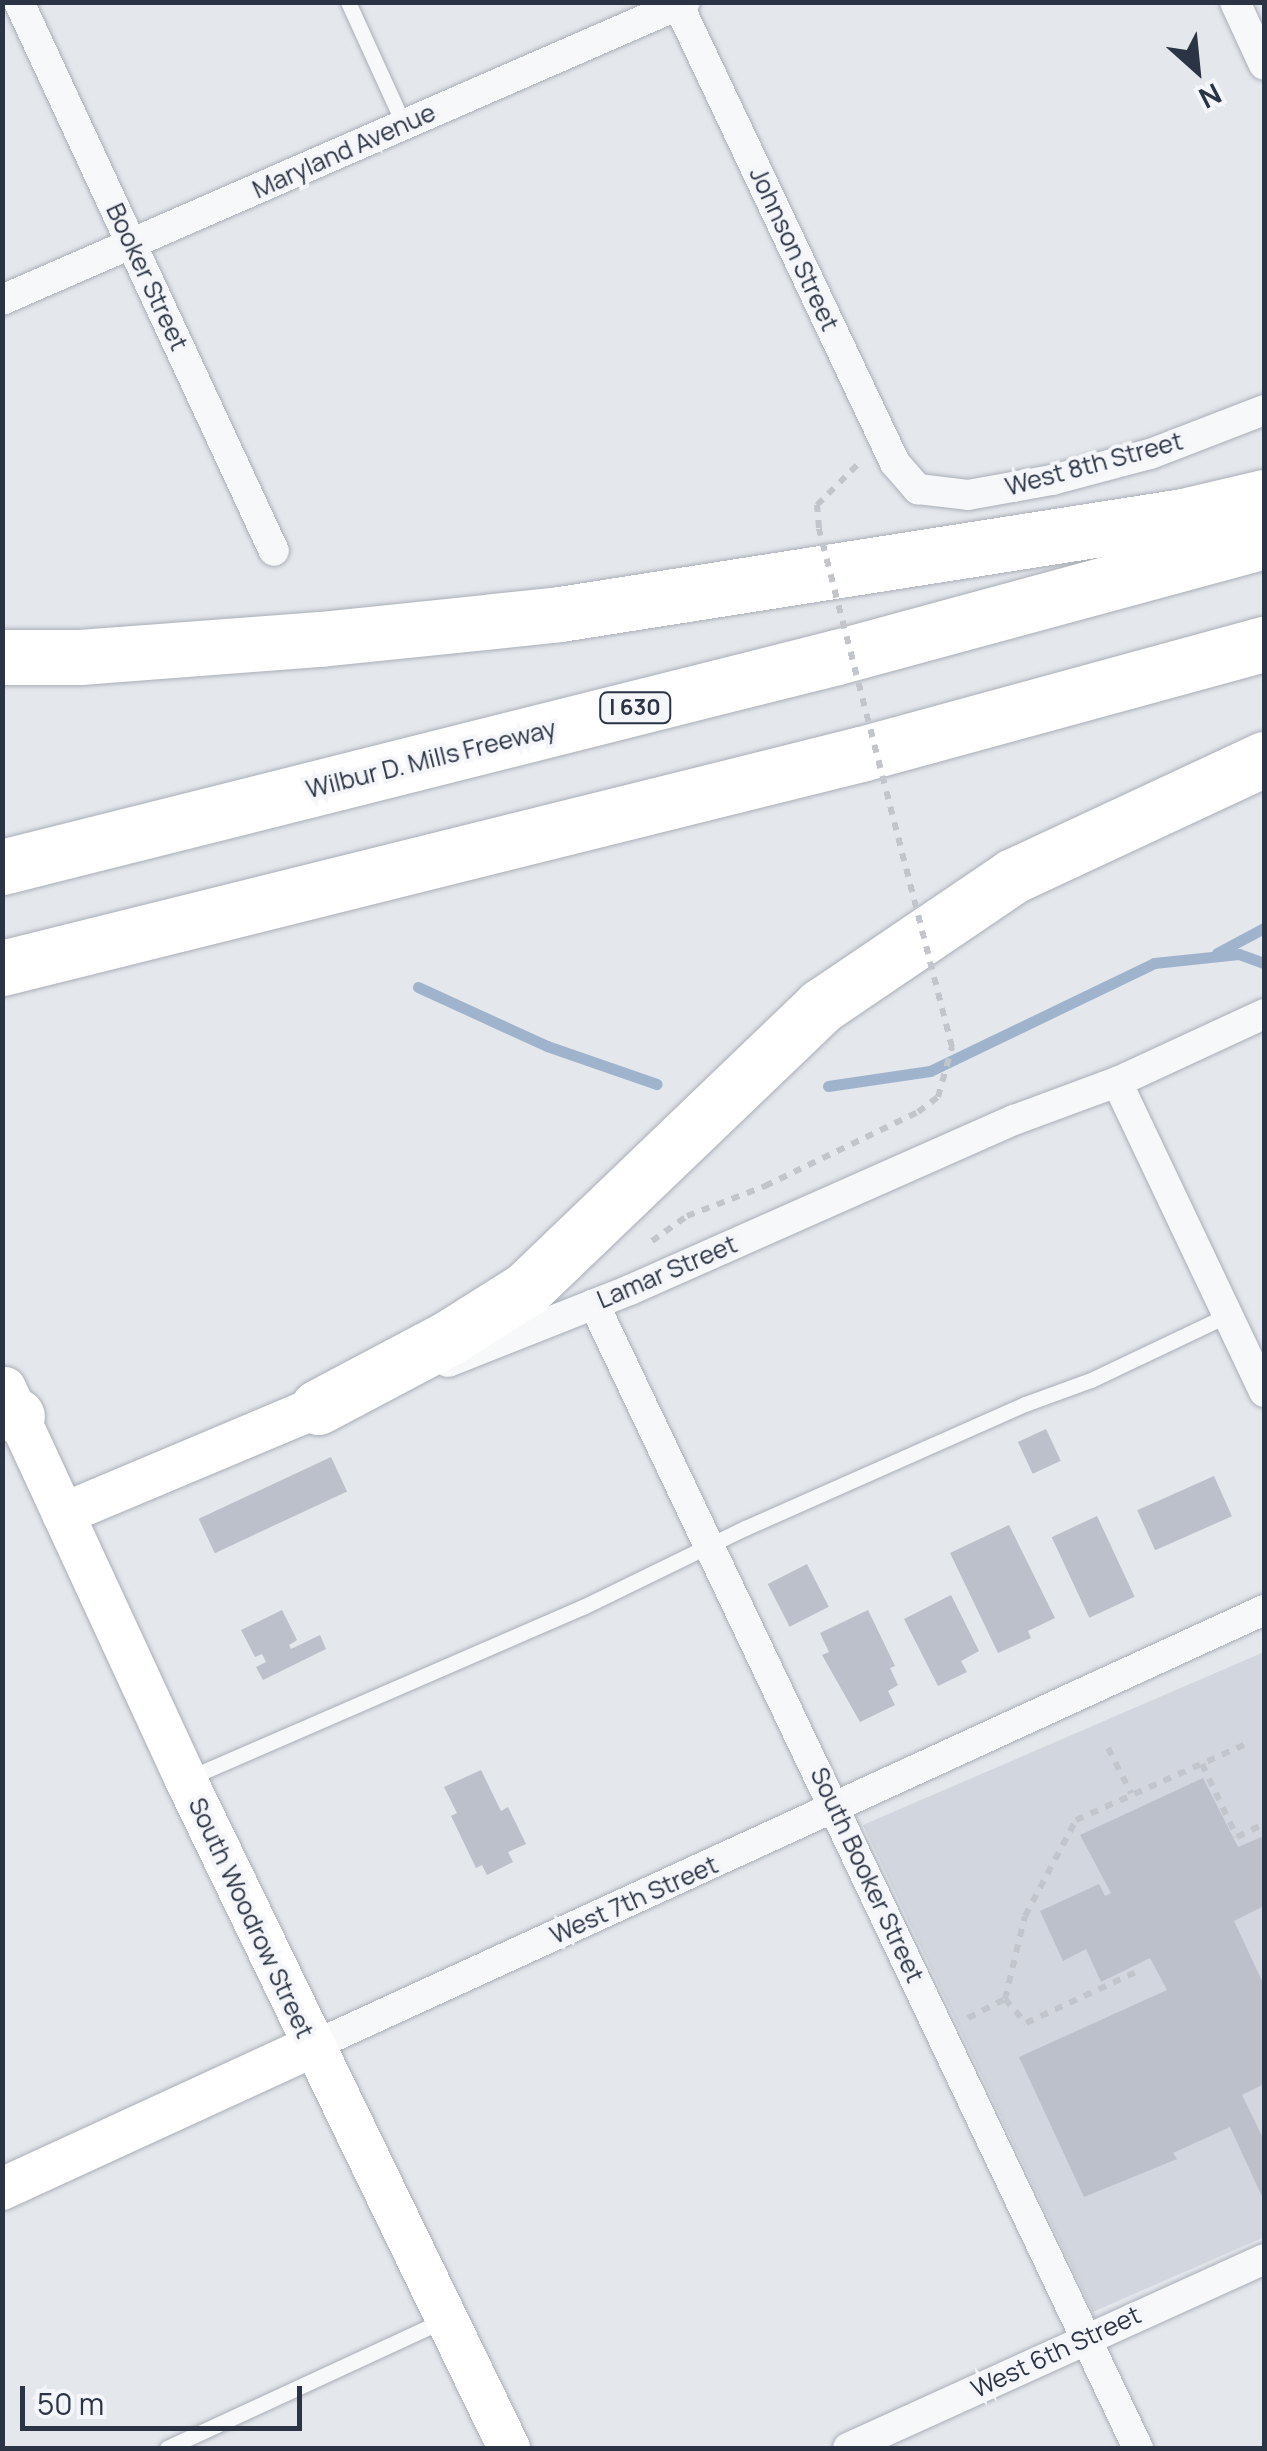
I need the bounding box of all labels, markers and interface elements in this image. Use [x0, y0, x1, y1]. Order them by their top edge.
north arrow [1147, 20, 1247, 120]
text: N [1193, 75, 1228, 118]
street label: Maryland Avenue [248, 97, 440, 205]
street label: Johnson Street [743, 162, 845, 336]
street label: Booker Street [100, 199, 194, 355]
street label: West 8th Street [1002, 426, 1186, 502]
road number: I 630 [598, 691, 672, 725]
street label: Wilbur D. Mills Freeway [303, 713, 559, 805]
street label: Lamar Street [592, 1229, 742, 1315]
street label: South Booker Street [804, 1763, 930, 1987]
street label: South Woodrow Street [182, 1793, 320, 2043]
street label: West 7th Street [545, 1850, 723, 1950]
street label: West 6th Street [967, 2300, 1145, 2404]
scale bar [25, 2366, 308, 2428]
text: 50 m [37, 2383, 104, 2424]

